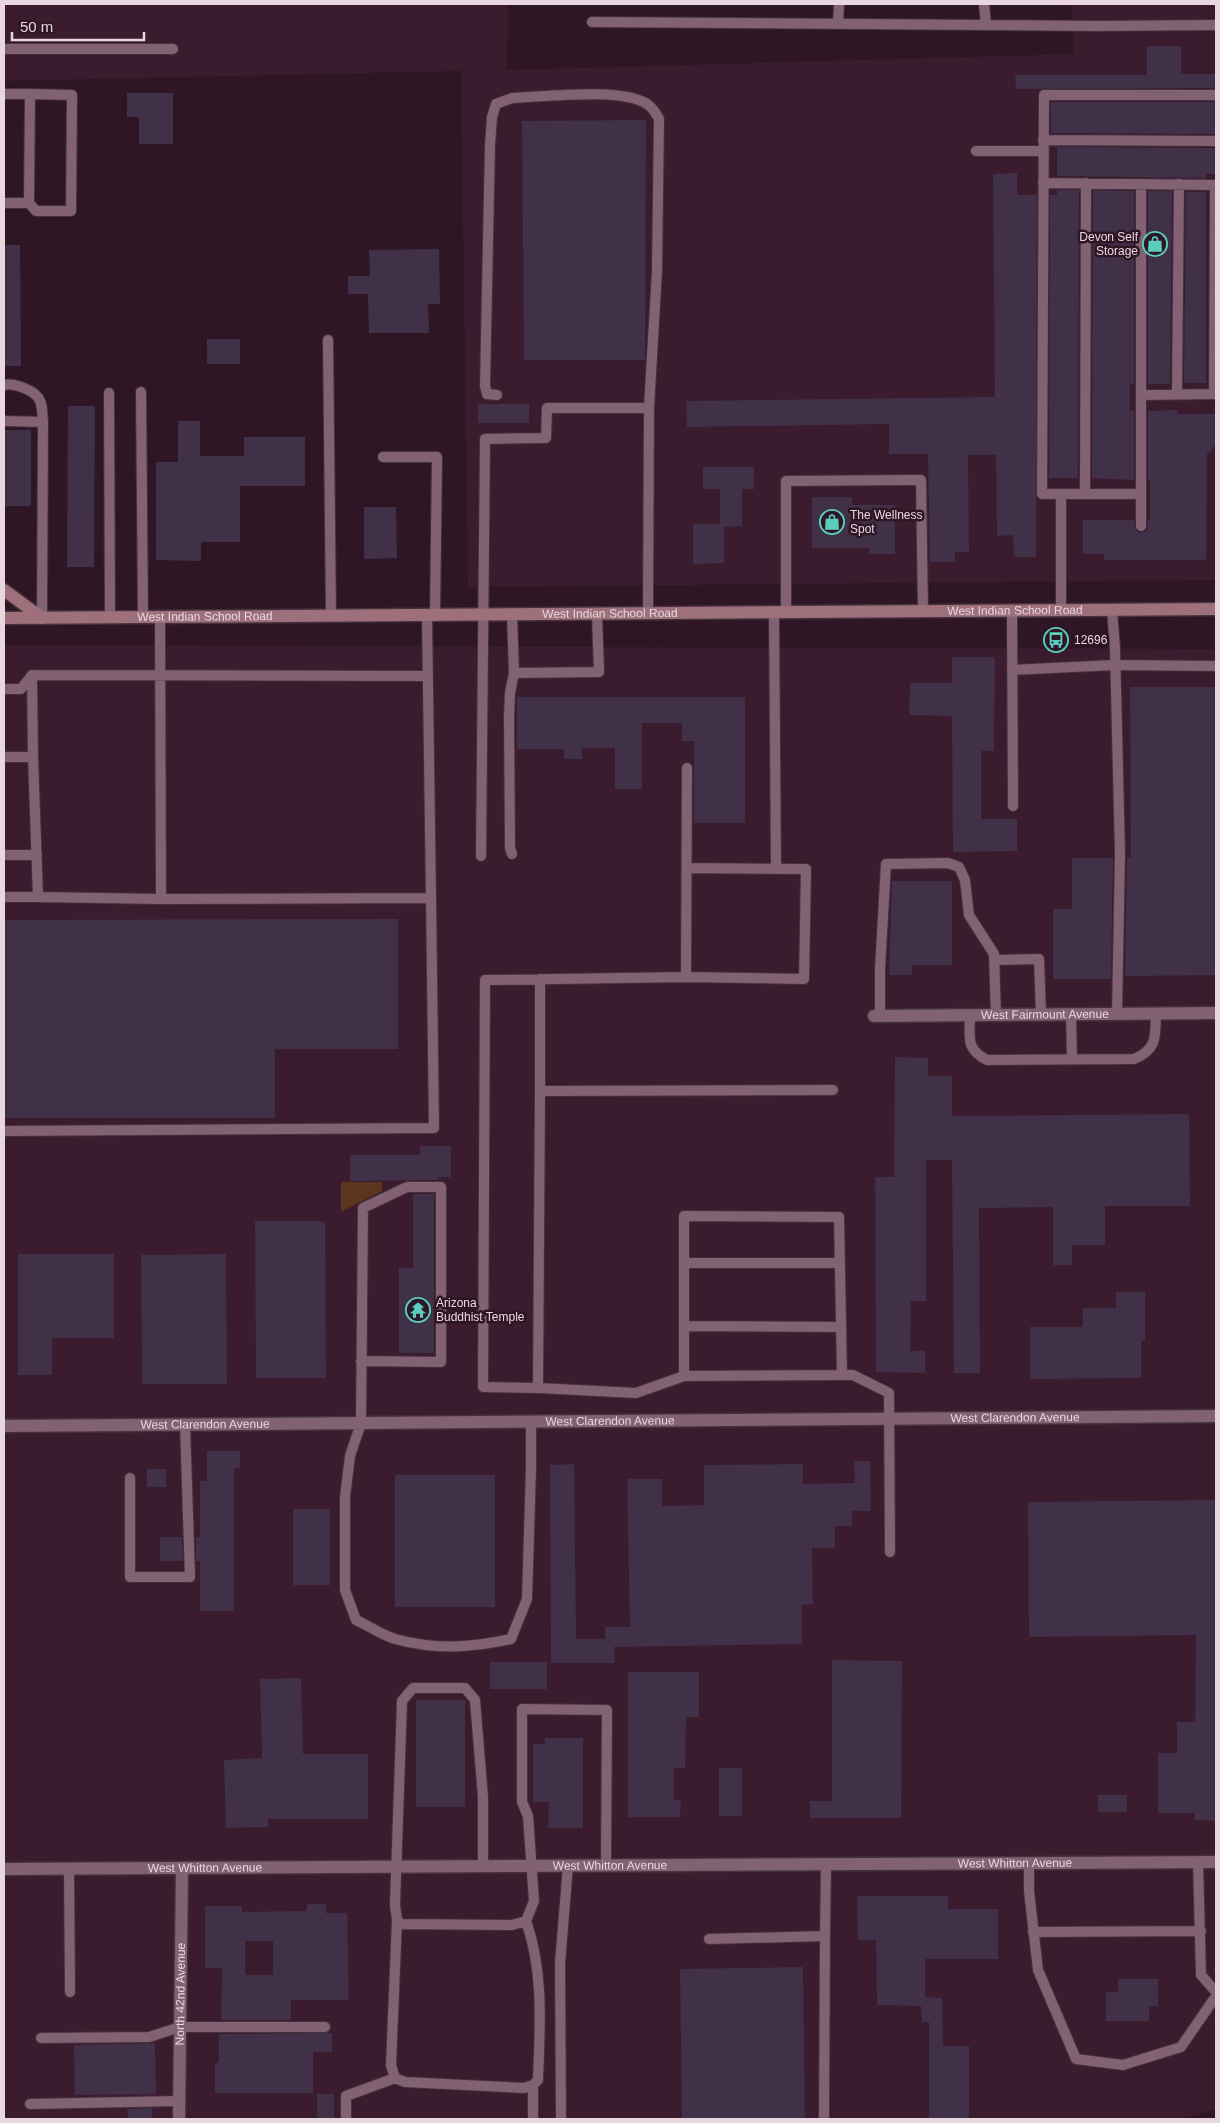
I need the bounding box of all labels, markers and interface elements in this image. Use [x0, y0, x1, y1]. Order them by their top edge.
scale bar [12, 10, 145, 42]
text: 50 m [20, 18, 53, 35]
place label: Devon Self Storage [1079, 230, 1139, 258]
shop icon: Devon Self Storage [1142, 231, 1168, 257]
place label: The Wellness Spot [850, 508, 922, 536]
shop icon: The Wellness Spot [819, 509, 845, 535]
street label: West Indian School Road [947, 603, 1083, 618]
street label: West Indian School Road [542, 606, 678, 621]
street label: West Indian School Road [137, 609, 273, 624]
bus stop icon: 12696 [1043, 627, 1069, 653]
place label: 12696 [1074, 633, 1108, 647]
street label: West Fairmount Avenue [981, 1007, 1109, 1022]
place label: Arizona Buddhist Temple [436, 1296, 525, 1324]
temple icon: Arizona Buddhist Temple [405, 1297, 431, 1323]
street label: West Clarendon Avenue [950, 1410, 1080, 1425]
street label: West Clarendon Avenue [545, 1413, 675, 1429]
street label: West Clarendon Avenue [140, 1417, 270, 1432]
street label: West Whitton Avenue [958, 1856, 1073, 1870]
street label: West Whitton Avenue [553, 1858, 668, 1873]
street label: West Whitton Avenue [148, 1861, 263, 1875]
street label: North 42nd Avenue [173, 1942, 188, 2045]

